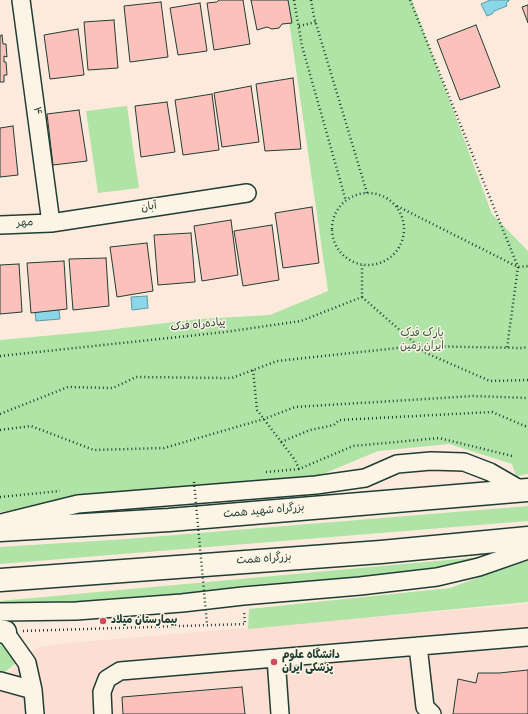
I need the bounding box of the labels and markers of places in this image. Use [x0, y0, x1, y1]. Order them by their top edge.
place label: بیمارستان میلاد [111, 614, 177, 628]
marker: بیمارستان میلاد [98, 616, 108, 626]
place label: دانشگاه علوم پزشکی ایران [282, 649, 340, 675]
marker: دانشگاه علوم پزشکی ایران [269, 657, 279, 667]

